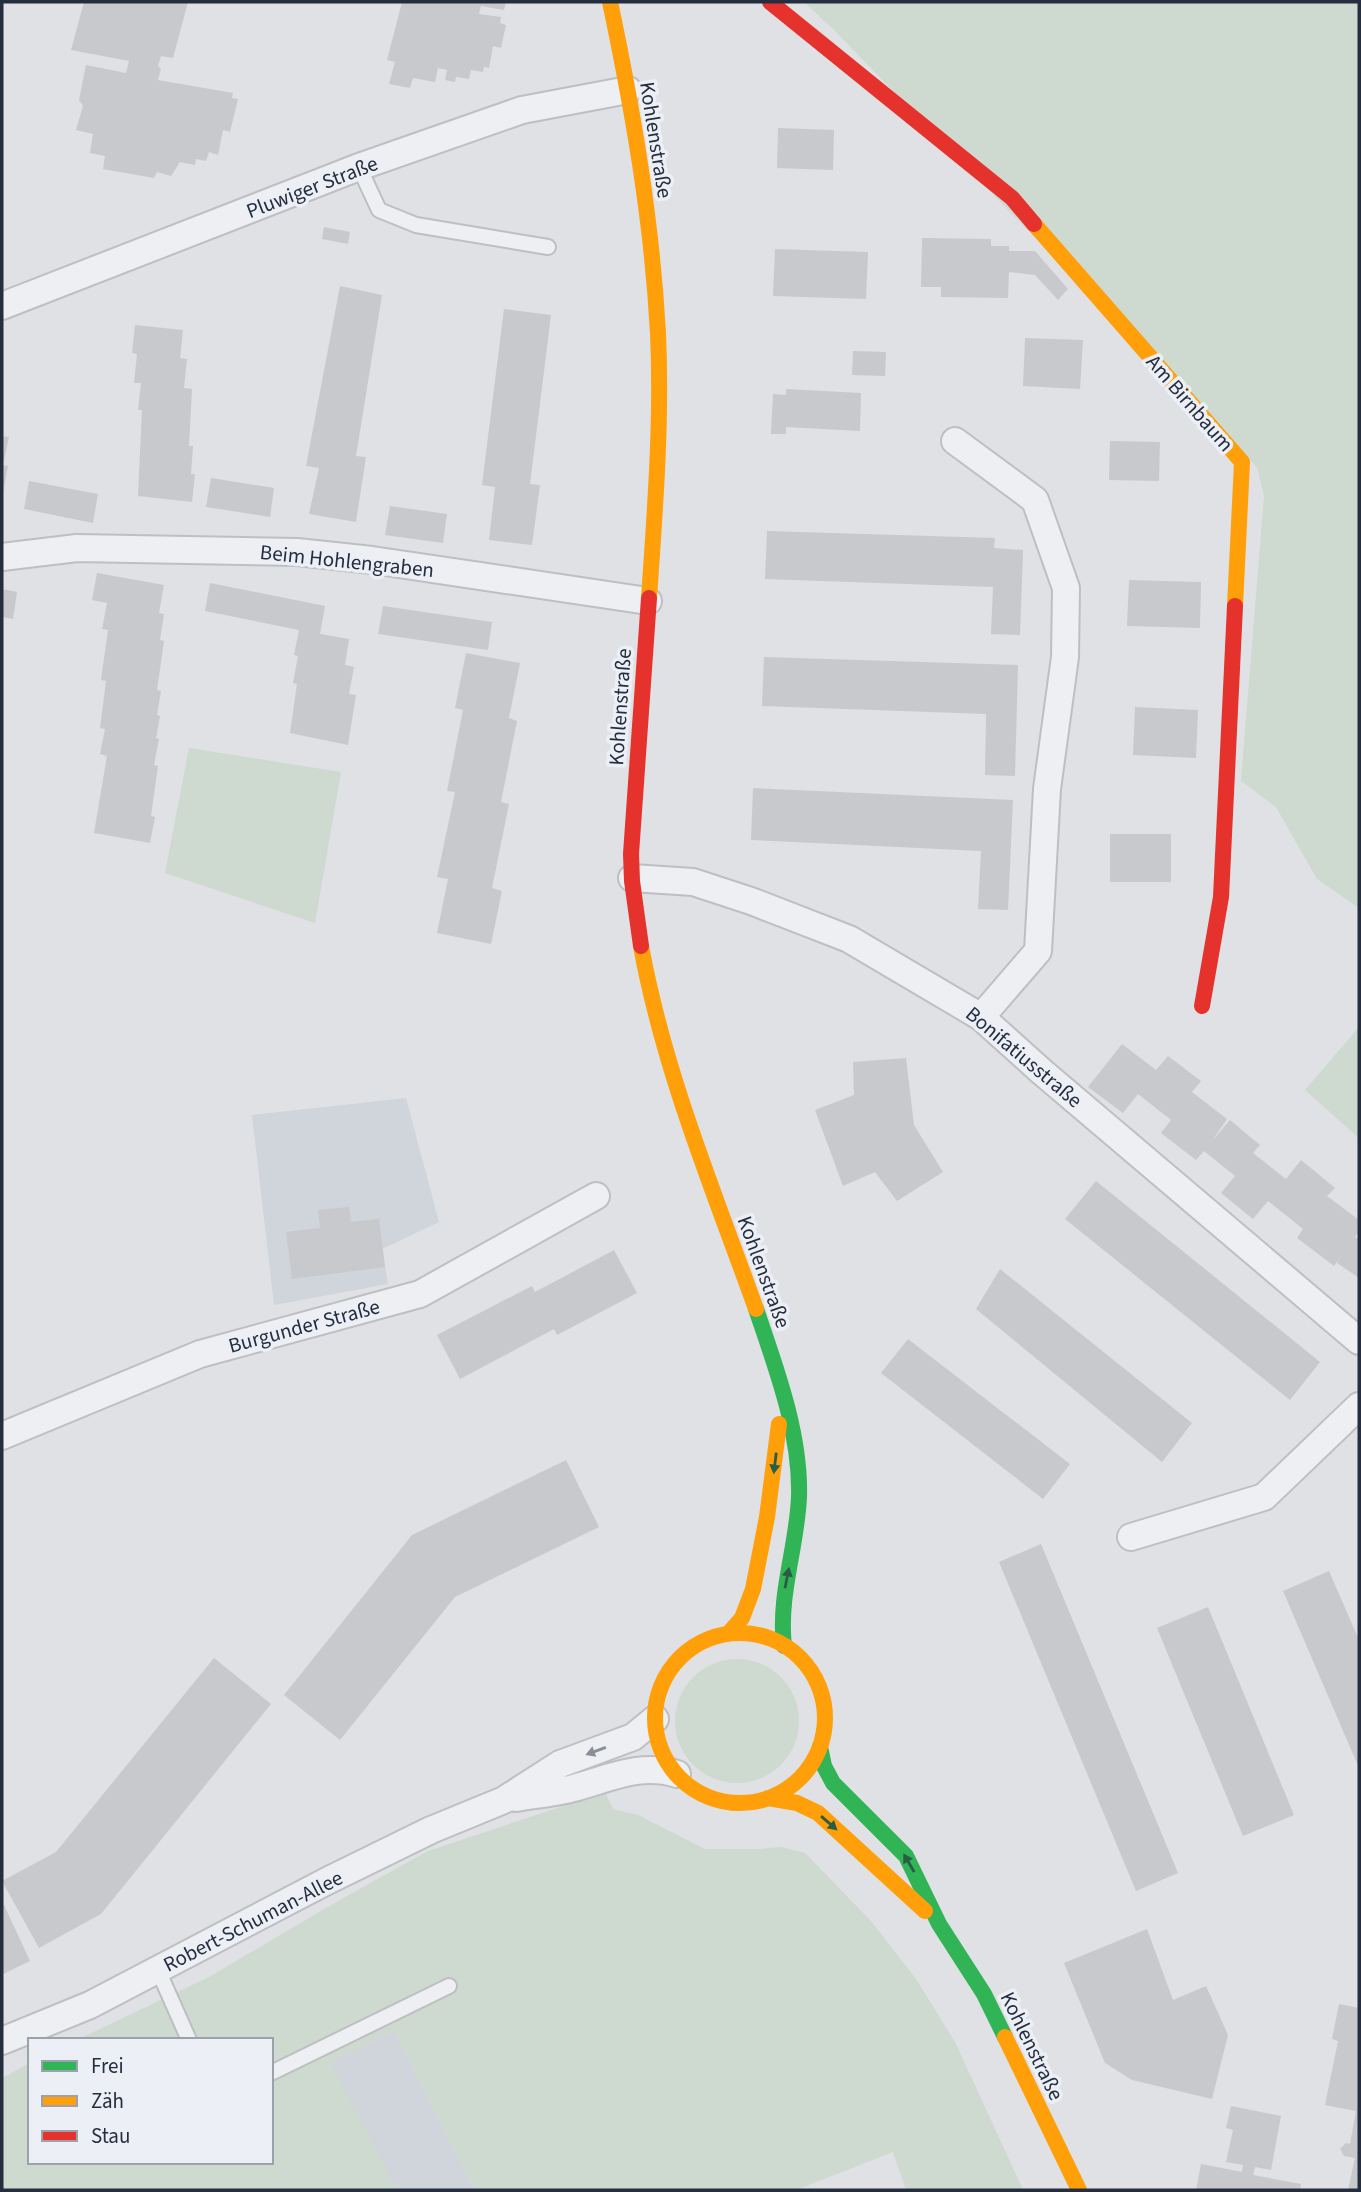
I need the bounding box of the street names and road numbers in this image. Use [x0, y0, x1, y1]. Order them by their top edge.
street label: Kohlenstraße [632, 80, 680, 200]
street label: Pluwiger Straße [242, 148, 382, 226]
street label: Am Birnbaum [1139, 348, 1241, 458]
street label: Beim Hohlengraben [259, 537, 435, 585]
street label: Kohlenstraße [601, 647, 639, 767]
street label: Bonifatiusstraße [959, 999, 1089, 1115]
street label: Kohlenstraße [730, 1212, 798, 1332]
street label: Burgunder Straße [225, 1291, 383, 1361]
street label: Robert-Schuman-Allee [158, 1863, 348, 1979]
street label: Kohlenstraße [993, 1987, 1071, 2105]

